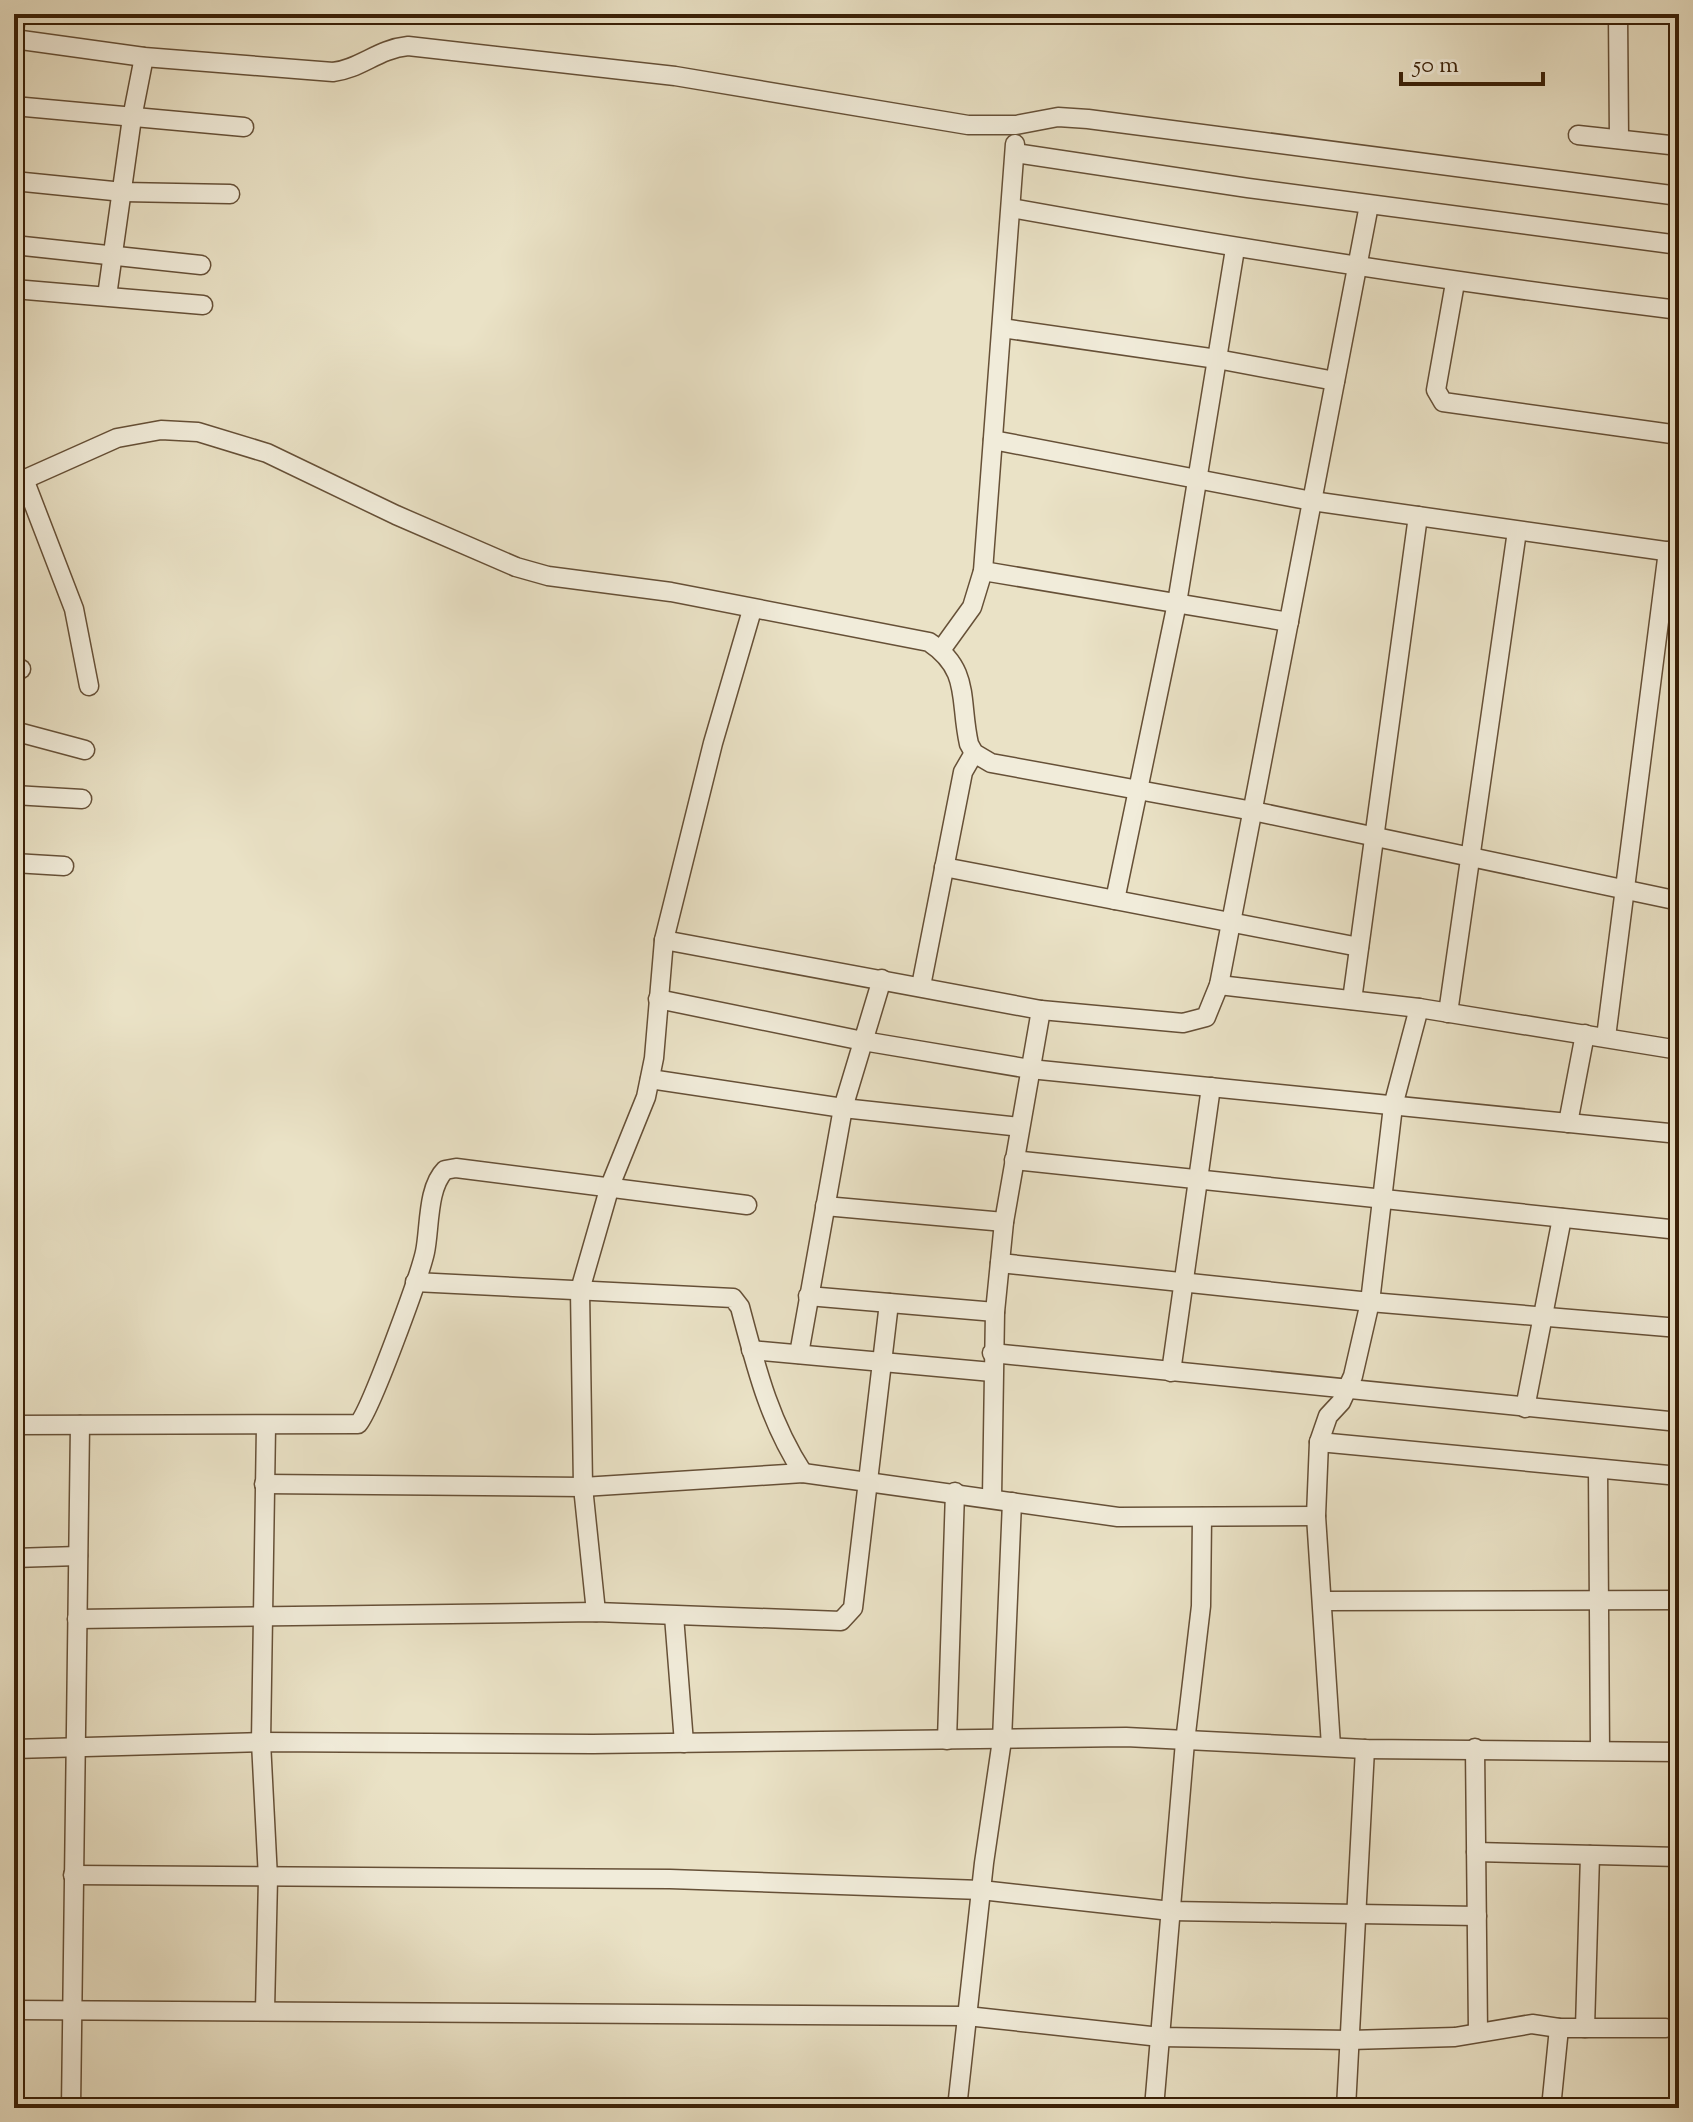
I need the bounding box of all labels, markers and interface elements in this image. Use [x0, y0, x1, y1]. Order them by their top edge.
scale bar [1401, 36, 1543, 86]
text: 50 m [1411, 49, 1459, 83]

